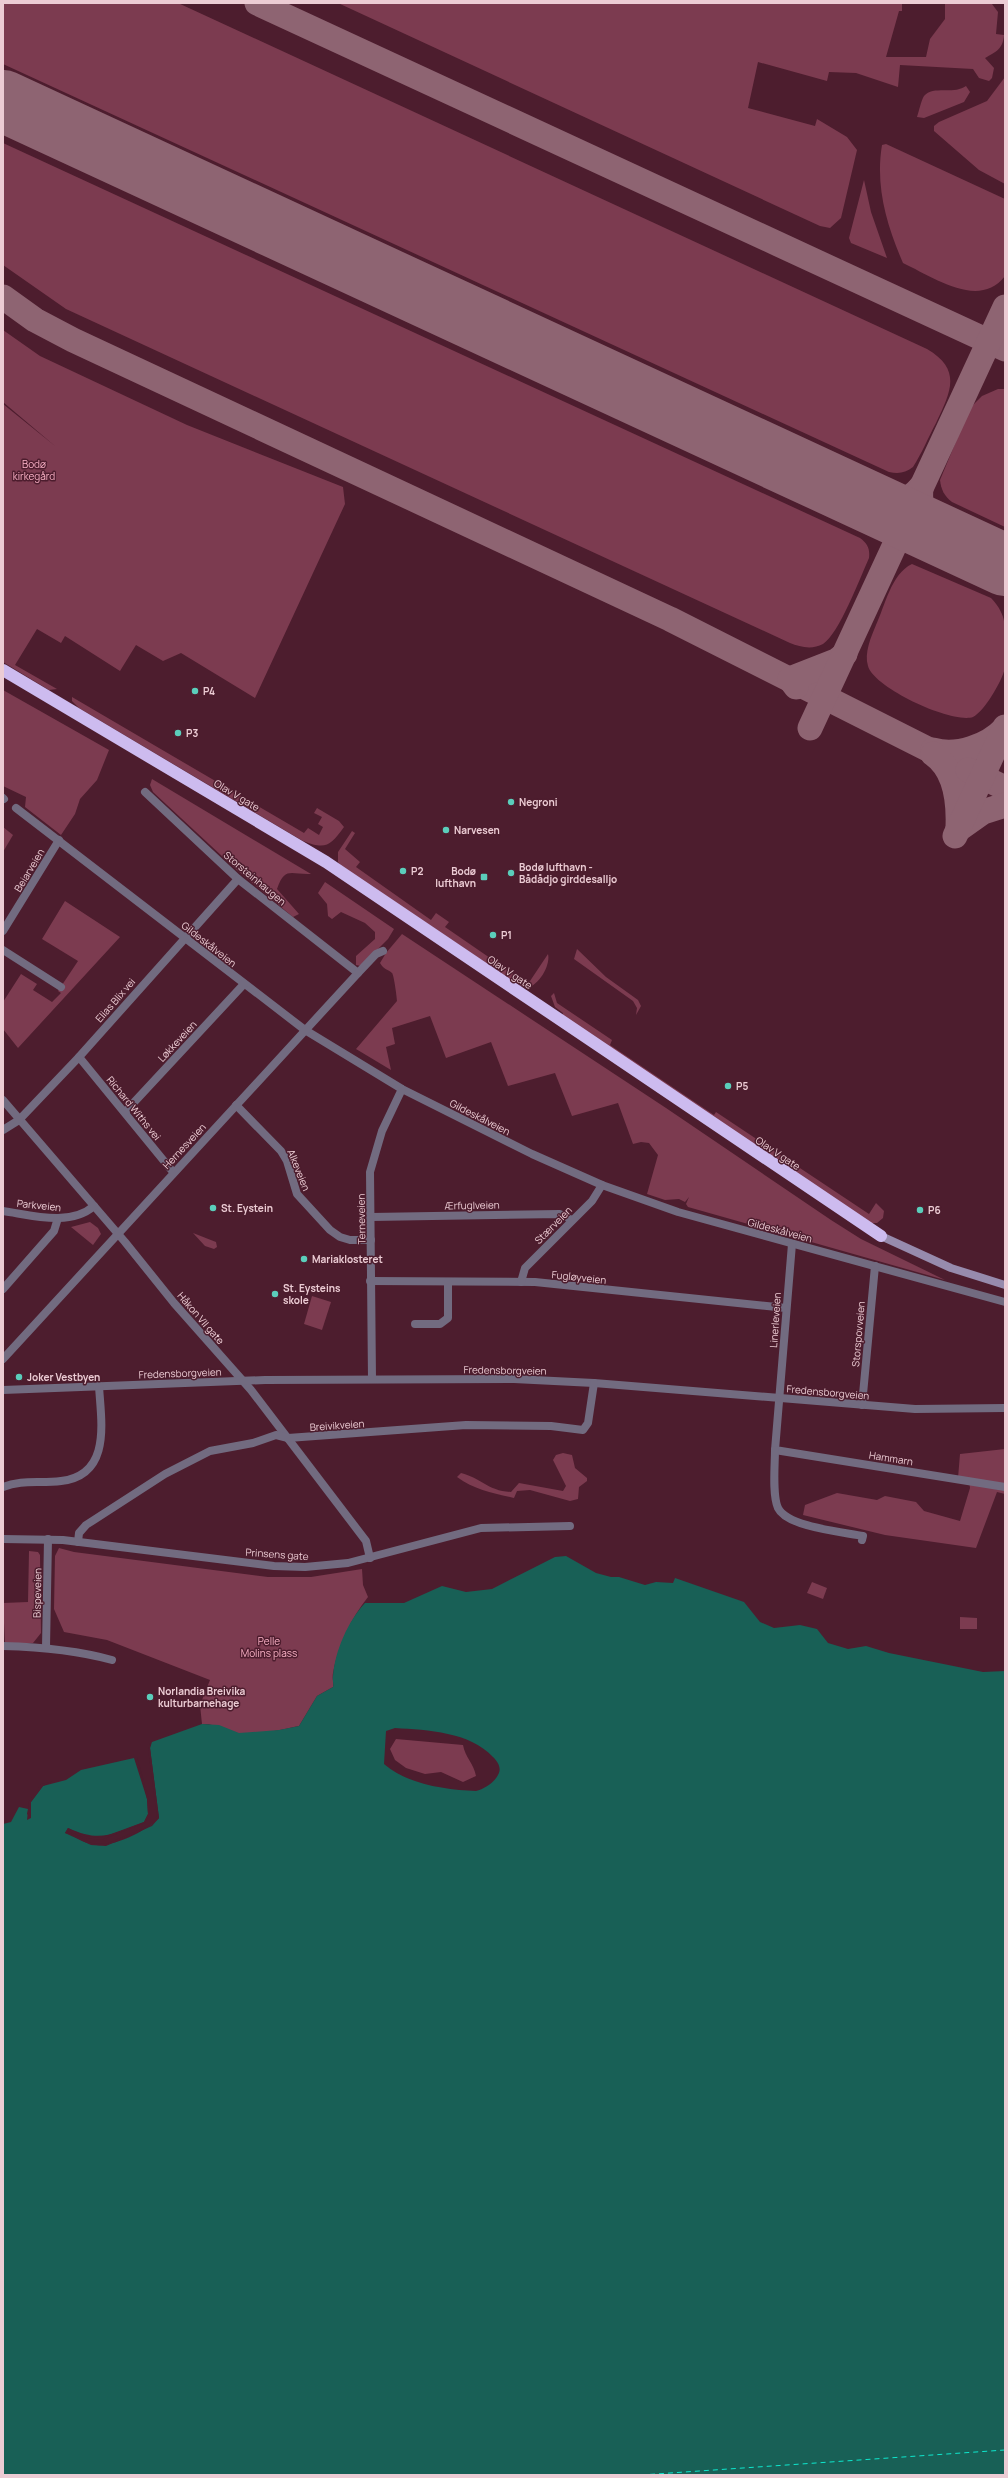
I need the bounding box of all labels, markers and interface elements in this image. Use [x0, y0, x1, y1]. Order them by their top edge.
park label: Bodø kirkegård [13, 457, 55, 483]
place label: P4 [203, 684, 215, 698]
marker: P4 [190, 686, 200, 696]
place label: P3 [186, 726, 198, 740]
marker: P3 [173, 728, 183, 738]
street label: Olav V gate [211, 776, 263, 814]
place label: Negroni [519, 795, 558, 809]
marker: Negroni [506, 797, 516, 807]
place label: Narvesen [454, 823, 500, 837]
marker: Narvesen [441, 825, 451, 835]
street label: Beiarveien [11, 846, 47, 894]
street label: Storsteinhaugen [221, 848, 289, 908]
place label: Bodø lufthavn - Bådådjo girddesalljo [519, 860, 617, 886]
place label: P2 [411, 864, 423, 878]
place label: Bodø lufthavn [435, 864, 476, 890]
marker: P2 [398, 866, 408, 876]
marker: Bodø lufthavn - Bådådjo girddesalljo [506, 868, 516, 878]
marker: Bodø lufthavn [479, 872, 489, 882]
street label: Gildeskålveien [179, 918, 239, 970]
place label: P1 [501, 928, 512, 942]
marker: P1 [488, 930, 498, 940]
street label: Olav V gate [485, 952, 535, 992]
street label: Elias Blix vei [92, 975, 138, 1025]
street label: Løkkeveien [154, 1017, 200, 1064]
street label: Richard Withs vei [104, 1073, 164, 1143]
place label: P5 [736, 1079, 748, 1093]
marker: P5 [723, 1081, 733, 1091]
street label: Gildeskålveien [447, 1096, 513, 1138]
street label: Hernesveien [159, 1120, 209, 1172]
street label: Olav V gate [753, 1133, 803, 1173]
street label: Alkeveien [284, 1147, 314, 1193]
street label: Terneveien [354, 1193, 368, 1245]
street label: Parkveien [16, 1196, 62, 1214]
street label: Ærfuglveien [444, 1198, 500, 1212]
place label: St. Eystein [221, 1201, 273, 1215]
marker: St. Eystein [208, 1203, 218, 1213]
street label: Stærveien [531, 1203, 575, 1247]
place label: P6 [928, 1203, 941, 1217]
marker: P6 [915, 1205, 925, 1215]
street label: Gildeskålveien [746, 1215, 814, 1245]
place label: Mariaklosteret [312, 1252, 383, 1266]
marker: Mariaklosteret [299, 1254, 309, 1264]
street label: Fugløyveien [551, 1267, 607, 1287]
place label: St. Eysteins skole [283, 1281, 341, 1307]
street label: Håkon VII gate [174, 1289, 228, 1347]
marker: St. Eysteins skole [270, 1289, 280, 1299]
street label: Linerleveien [766, 1292, 784, 1348]
street label: Storspovveien [848, 1300, 868, 1367]
street label: Fredensborgveien [463, 1362, 547, 1378]
street label: Fredensborgveien [138, 1365, 222, 1381]
place label: Joker Vestbyen [27, 1370, 100, 1384]
marker: Joker Vestbyen [14, 1372, 24, 1382]
street label: Fredensborgveien [786, 1381, 870, 1403]
street label: Breivikveien [309, 1416, 365, 1434]
street label: Hammarn [868, 1448, 914, 1468]
street label: Prinsens gate [245, 1545, 309, 1563]
street label: Bispeveien [30, 1568, 44, 1618]
park label: Pelle Molins plass [241, 1634, 297, 1660]
place label: Norlandia Breivika kulturbarnehage [158, 1684, 246, 1710]
marker: Norlandia Breivika kulturbarnehage [145, 1692, 155, 1702]

